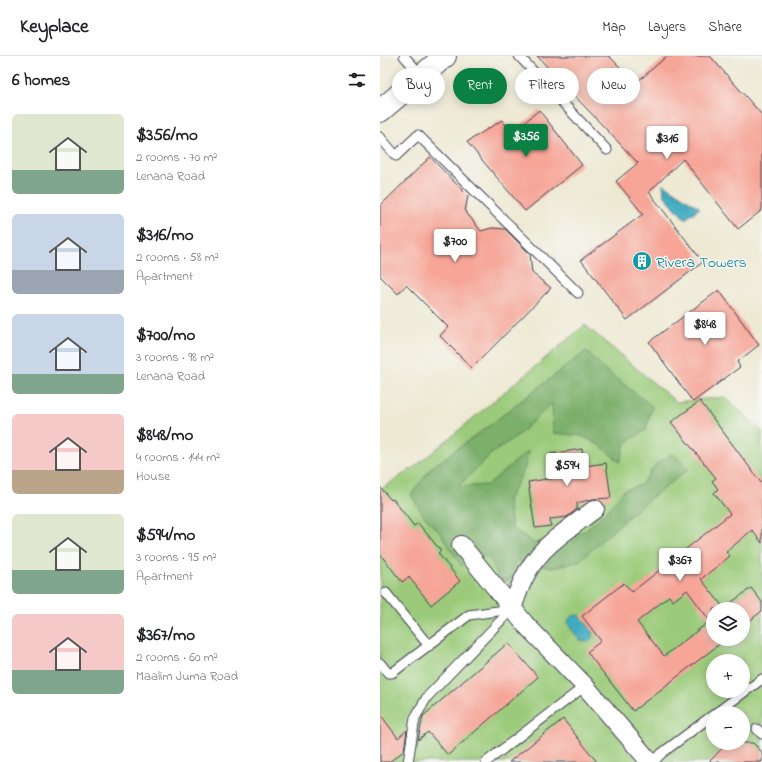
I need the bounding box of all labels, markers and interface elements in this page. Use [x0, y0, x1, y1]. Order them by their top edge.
text: Keyplace [20, 14, 88, 41]
text: Map [602, 17, 626, 38]
text: Layers [648, 17, 686, 38]
text: Share [708, 17, 742, 38]
text: 6 homes [12, 68, 70, 93]
chip: Buy [392, 68, 445, 104]
chip: Rent [453, 68, 507, 104]
chip: Filters [515, 68, 579, 104]
chip: New [587, 68, 640, 104]
icon: filters [346, 69, 368, 91]
text: $356/mo [136, 123, 198, 148]
pin: $356 [502, 124, 550, 158]
pin: $316 [643, 126, 691, 160]
text: $356 [513, 127, 539, 146]
text: $316 [655, 129, 679, 148]
icon: home [44, 130, 92, 178]
text: 2 rooms · 70 m² [136, 148, 217, 167]
text: Lenana Road [136, 167, 205, 186]
text: $316/mo [136, 223, 194, 248]
pin: $700 [431, 229, 479, 263]
icon: home [44, 230, 92, 278]
text: $700 [443, 232, 467, 251]
text: 2 rooms · 58 m² [136, 248, 219, 267]
building icon: Rivera Towers [631, 250, 653, 272]
place label: Rivera Towers [656, 251, 747, 275]
text: Apartment [136, 267, 193, 286]
pin: $848 [681, 312, 729, 346]
text: $848 [694, 315, 716, 334]
text: $700/mo [136, 323, 195, 348]
icon: home [44, 330, 92, 378]
text: 3 rooms · 98 m² [136, 348, 214, 367]
text: Lenana Road [136, 367, 205, 386]
text: $848/mo [136, 423, 193, 448]
icon: home [44, 430, 92, 478]
text: 4 rooms · 144 m² [136, 448, 220, 467]
pin: $594 [543, 453, 591, 487]
text: $594 [555, 456, 579, 475]
text: House [136, 467, 170, 486]
text: $594/mo [136, 523, 195, 548]
icon: home [44, 530, 92, 578]
text: 3 rooms · 95 m² [136, 548, 217, 567]
pin: $367 [656, 548, 704, 582]
text: $367 [668, 551, 692, 570]
text: Apartment [136, 567, 193, 586]
map controls [706, 602, 750, 750]
button: layers [706, 602, 750, 646]
text: $367/mo [136, 623, 195, 648]
icon: home [44, 630, 92, 678]
text: 2 rooms · 60 m² [136, 648, 218, 667]
button: + [706, 654, 750, 698]
text: Maalim Juma Road [136, 667, 238, 686]
button: − [706, 706, 750, 750]

